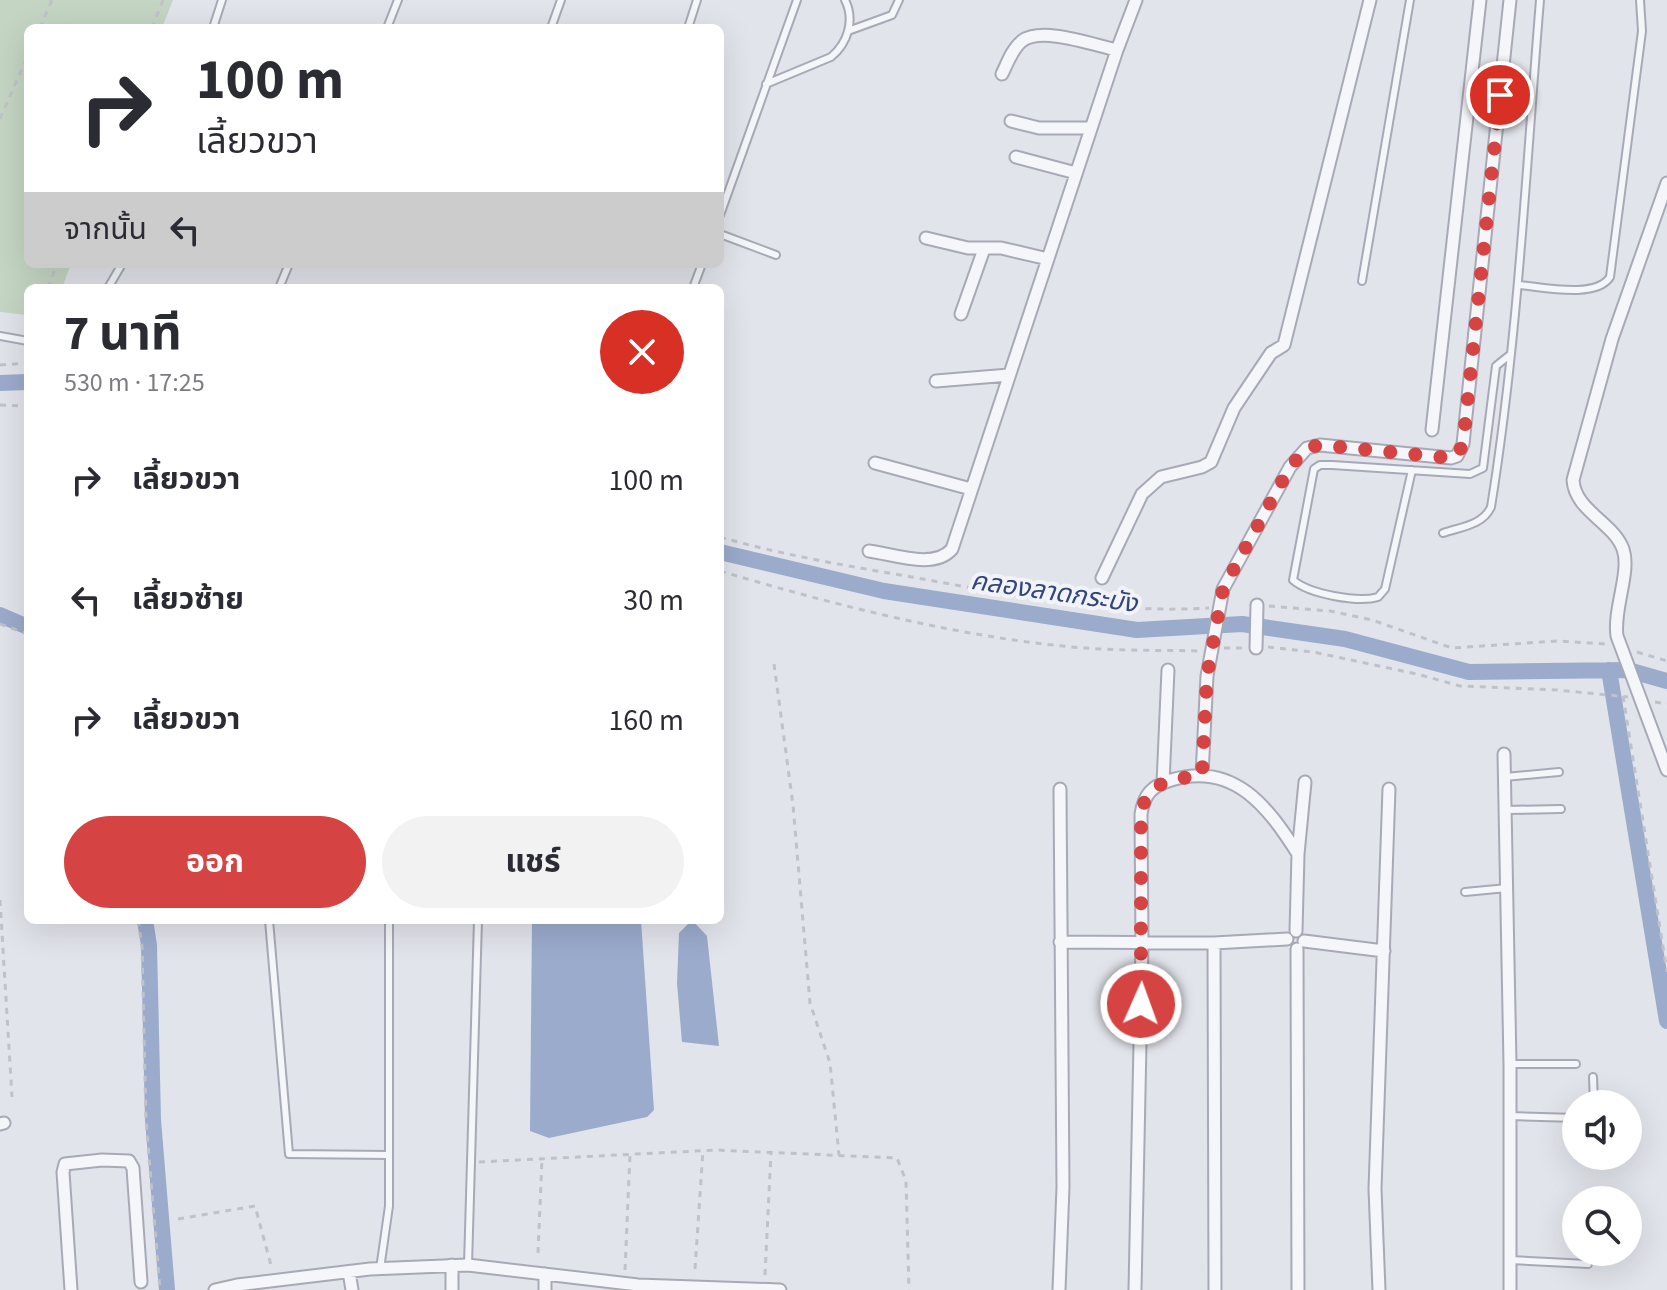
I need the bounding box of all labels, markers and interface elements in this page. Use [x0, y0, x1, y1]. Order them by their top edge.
text: 100 m [196, 41, 344, 120]
icon: right [64, 56, 168, 160]
pin [1466, 61, 1534, 129]
icon: arrive [1478, 73, 1522, 117]
text: เลี้ยวขวา [196, 116, 318, 167]
text: จากนั้น [64, 208, 147, 251]
icon: left [163, 208, 207, 252]
text: 7 นาที [64, 300, 182, 368]
button: close [600, 310, 684, 394]
text: 530 m · 17:25 [64, 364, 205, 401]
icon: right [64, 458, 108, 502]
text: เลี้ยวขวา [132, 458, 240, 501]
text: 100 m [608, 459, 684, 502]
water label: คลองลาดกระบัง [968, 562, 1141, 622]
icon: left [64, 578, 108, 622]
text: เลี้ยวซ้าย [132, 578, 244, 621]
text: 30 m [623, 579, 684, 622]
icon: right [64, 698, 108, 742]
text: เลี้ยวขวา [132, 698, 240, 741]
text: 160 m [608, 699, 684, 742]
button: ออก [64, 816, 366, 908]
button: แชร์ [382, 816, 684, 908]
position arrow [1099, 962, 1183, 1046]
map controls [1562, 1090, 1642, 1266]
button: sound [1562, 1090, 1642, 1170]
button: search [1562, 1186, 1642, 1266]

